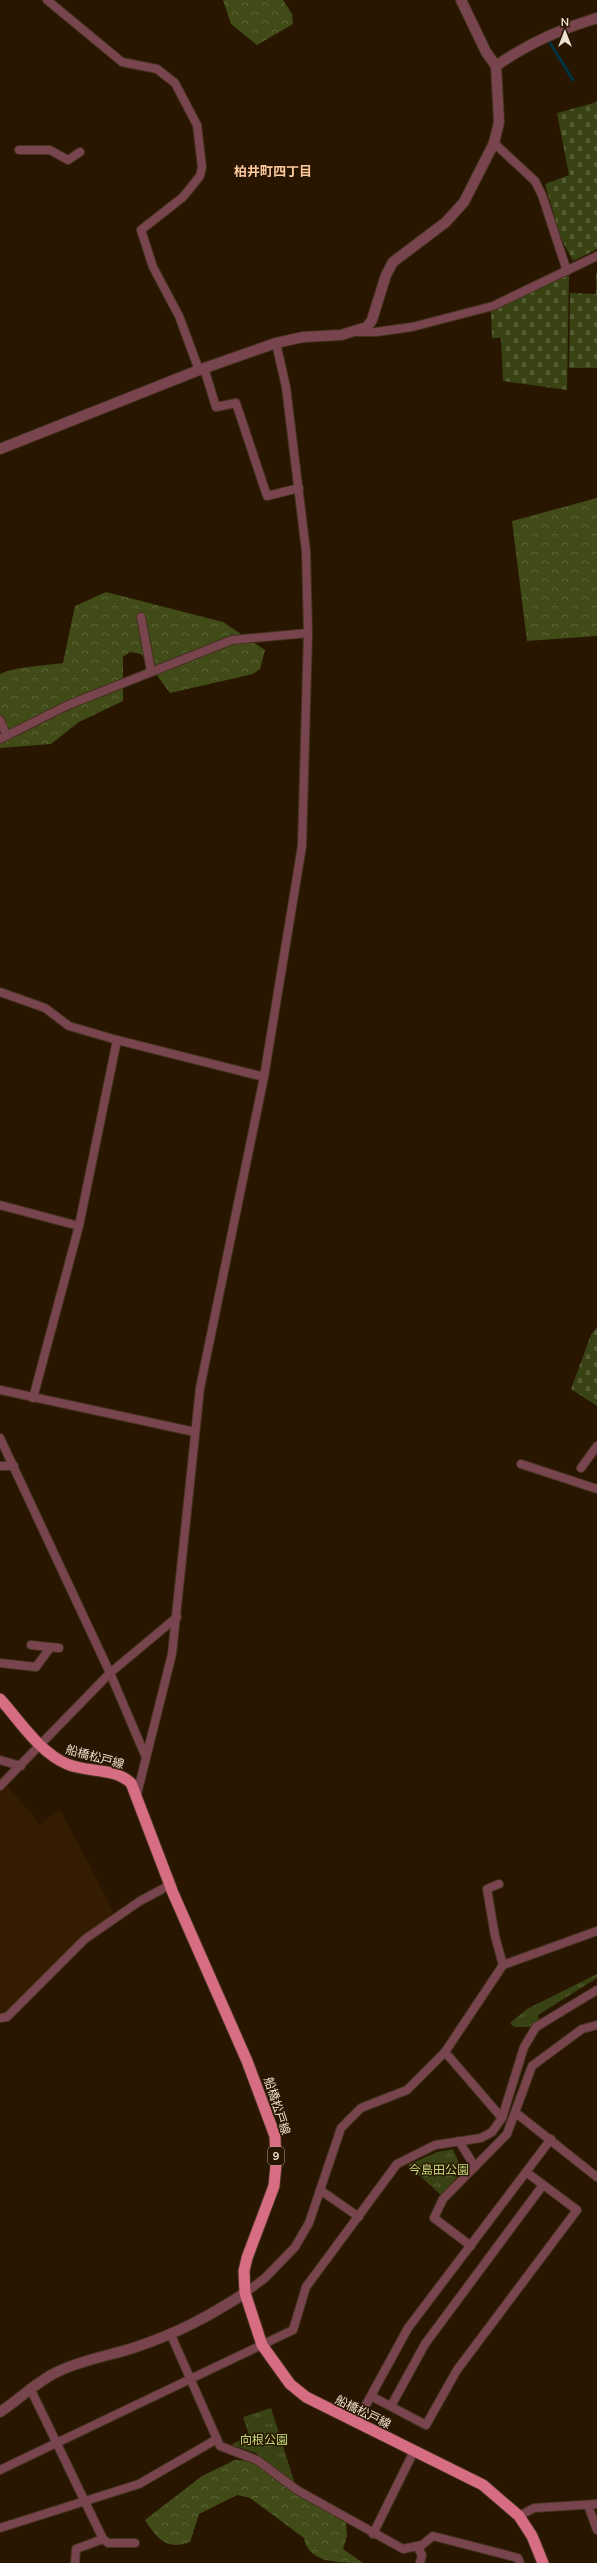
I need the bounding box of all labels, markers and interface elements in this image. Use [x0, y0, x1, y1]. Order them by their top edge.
north arrow [545, 12, 585, 52]
text: N [561, 15, 569, 29]
district label: 柏井町四丁目 [234, 163, 312, 179]
street label: 船橋松戸線 [64, 1742, 126, 1772]
street label: 船橋松戸線 [261, 2075, 294, 2137]
road number: 9 [268, 2147, 284, 2165]
park label: 今島田公園 [409, 2162, 469, 2177]
street label: 船橋松戸線 [333, 2392, 393, 2431]
park label: 向根公園 [240, 2432, 288, 2447]

